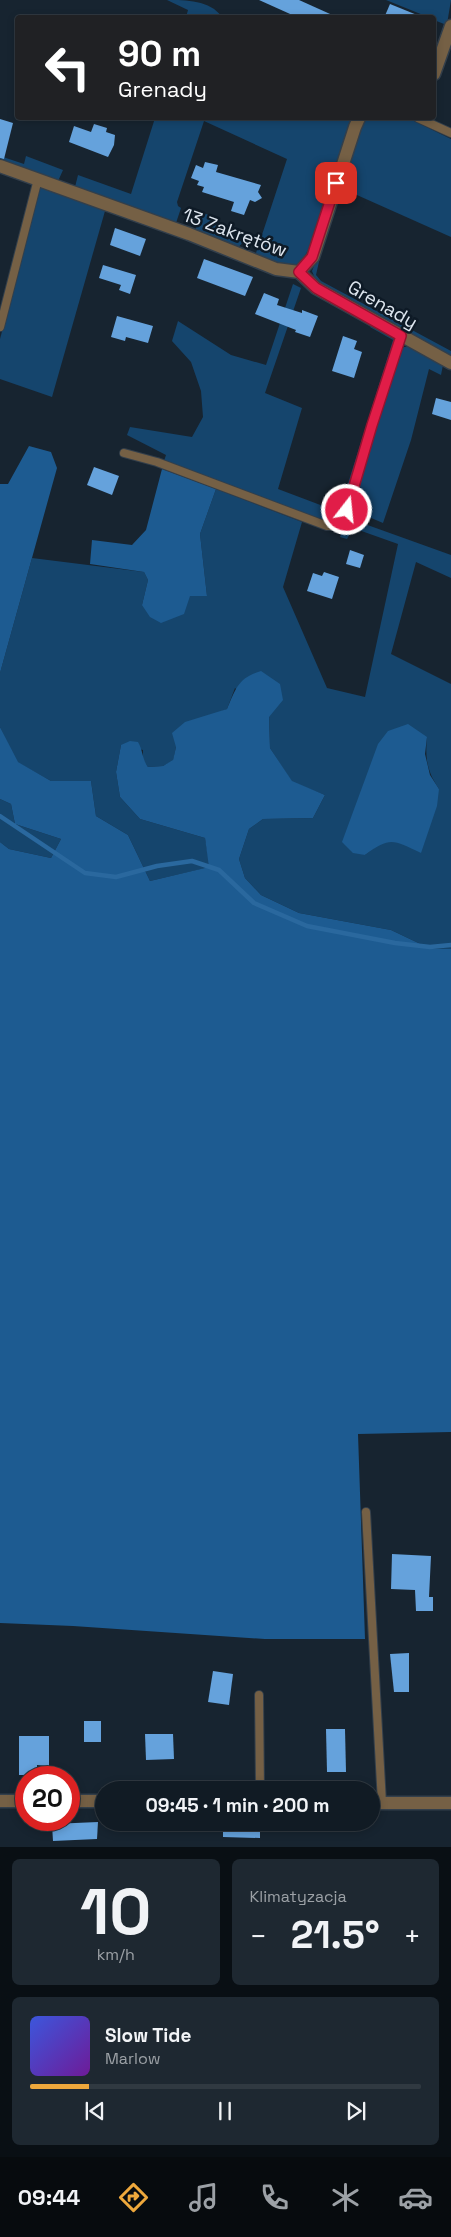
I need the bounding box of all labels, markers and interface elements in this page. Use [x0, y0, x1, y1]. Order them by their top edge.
text: 90 m [118, 32, 201, 76]
icon: left [35, 35, 100, 100]
text: Grenady [118, 75, 207, 103]
pin [315, 162, 357, 204]
icon: arrive [322, 169, 350, 197]
street label: 13 Zakrętów [179, 202, 290, 263]
street label: Grenady [343, 274, 422, 334]
position arrow [320, 483, 372, 535]
speed limit sign: 20 [15, 1766, 80, 1831]
text: 09:45 · 1 min · 200 m [145, 1793, 330, 1818]
text: 10 [80, 1870, 152, 1953]
text: Klimatyzacja [250, 1886, 347, 1907]
text: 21.5° [291, 1911, 380, 1959]
text: − [250, 1918, 267, 1954]
text: + [404, 1918, 421, 1954]
text: km/h [97, 1944, 135, 1965]
text: Slow Tide [105, 2023, 191, 2048]
text: Marlow [105, 2048, 161, 2069]
icon: previous [81, 2097, 109, 2125]
icon: pause [211, 2097, 239, 2125]
icon: next [342, 2097, 370, 2125]
icon: directions [116, 2180, 151, 2215]
icon: music [186, 2180, 221, 2215]
icon: phone [257, 2180, 292, 2215]
icon: climate [328, 2180, 363, 2215]
icon: car [398, 2180, 433, 2215]
text: 09:44 [18, 2183, 80, 2211]

